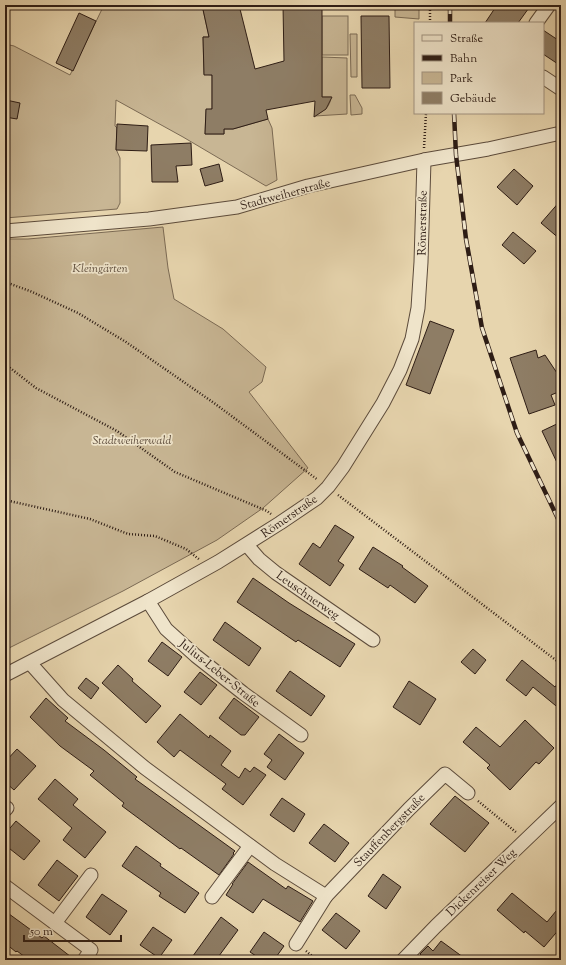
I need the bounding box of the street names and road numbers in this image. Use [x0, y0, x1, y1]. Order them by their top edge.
street label: Stadtweiherstraße [238, 174, 333, 216]
street label: Römerstraße [413, 190, 433, 256]
street label: Römerstraße [258, 490, 322, 543]
street label: Leuschnerweg [272, 567, 343, 624]
street label: Julius-Leber-Straße [174, 635, 264, 712]
street label: Stauffenbergstraße [350, 789, 430, 872]
street label: Dickenreiser Weg [443, 844, 521, 921]

